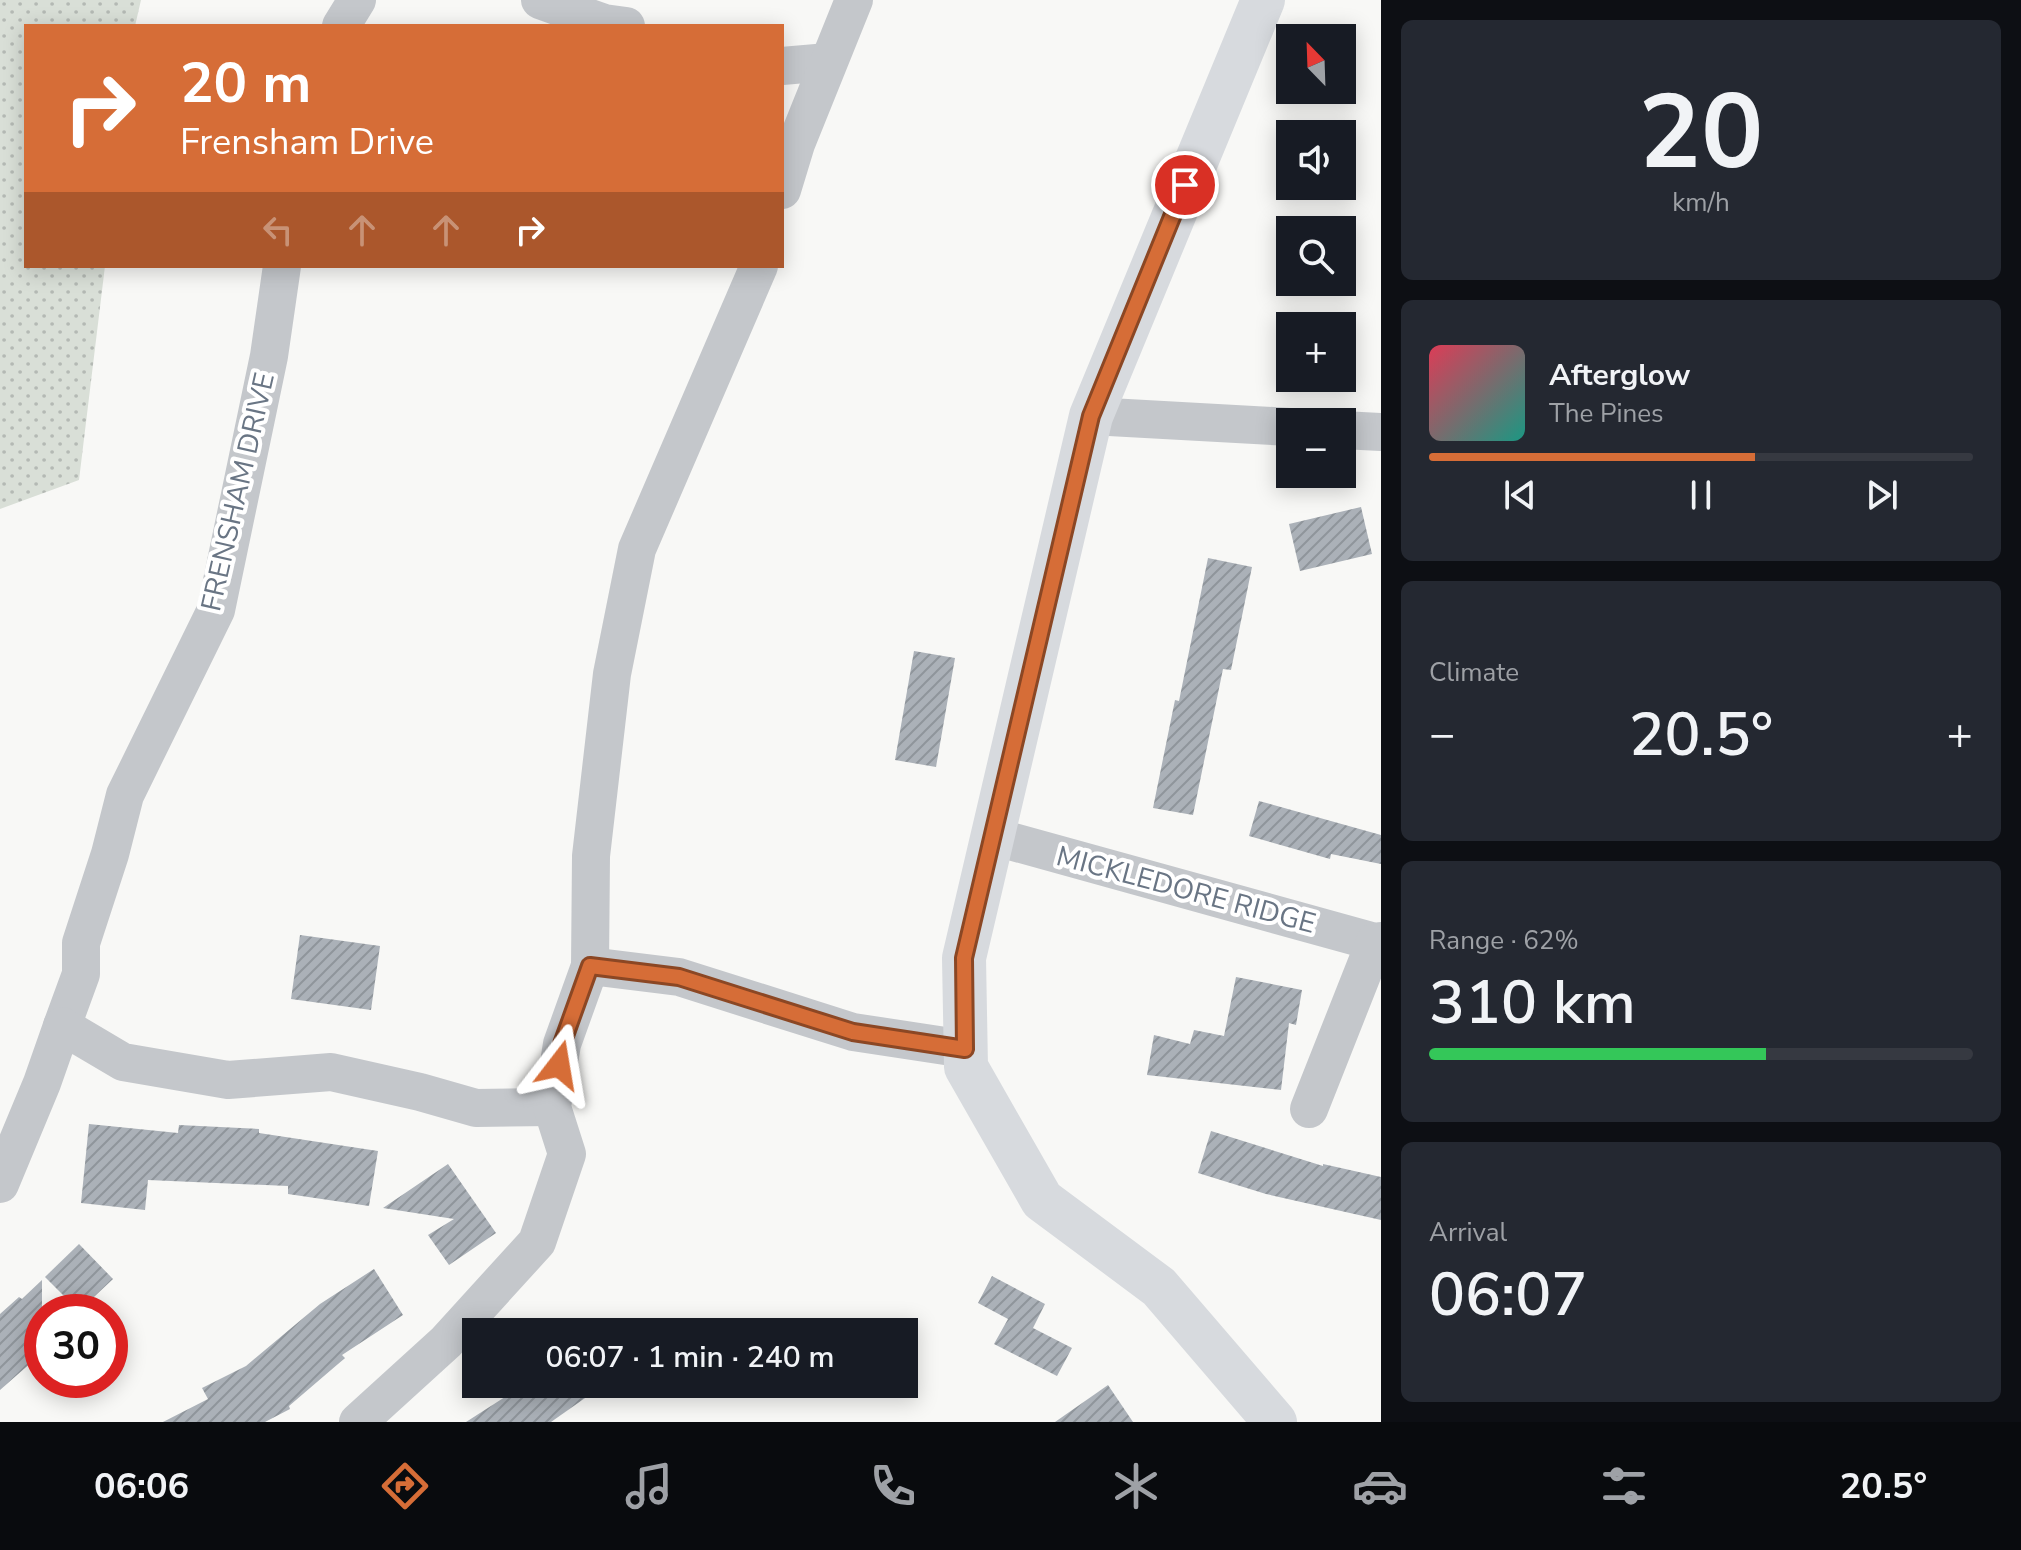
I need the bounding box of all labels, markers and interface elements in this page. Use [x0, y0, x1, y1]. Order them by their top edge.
north arrow [1276, 24, 1356, 104]
map controls [1276, 24, 1356, 488]
text: 20 m [180, 45, 311, 122]
icon: right [48, 56, 152, 160]
text: 20 [1639, 62, 1763, 204]
text: Frensham Drive [180, 118, 434, 167]
button: sound [1276, 120, 1356, 200]
pin [1151, 151, 1219, 219]
icon: arrive [1163, 163, 1207, 207]
text: km/h [1672, 185, 1730, 220]
icon: left [256, 208, 300, 252]
icon: ahead [340, 208, 384, 252]
icon: ahead [424, 208, 468, 252]
icon: right [508, 208, 552, 252]
button: search [1276, 216, 1356, 296]
button: + [1276, 312, 1356, 392]
text: Afterglow [1549, 355, 1690, 396]
street label: FRENSHAM DRIVE [192, 369, 284, 615]
text: The Pines [1549, 396, 1664, 431]
button: − [1276, 408, 1356, 488]
icon: previous [1498, 473, 1542, 517]
icon: pause [1679, 473, 1723, 517]
icon: next [1860, 473, 1904, 517]
text: Climate [1429, 655, 1519, 690]
text: 20.5° [1629, 694, 1773, 776]
text: − [1429, 705, 1455, 765]
text: + [1947, 705, 1973, 765]
street label: MICKLEDORE RIDGE [1052, 837, 1320, 943]
text: Range · 62% [1429, 923, 1579, 958]
text: 310 km [1429, 962, 1636, 1044]
position arrow [517, 1023, 601, 1107]
text: Arrival [1429, 1215, 1507, 1250]
text: 06:07 [1429, 1254, 1587, 1336]
speed limit sign: 30 [24, 1294, 128, 1398]
text: 06:07 · 1 min · 240 m [545, 1337, 835, 1378]
icon: directions [377, 1458, 433, 1514]
icon: music [621, 1458, 677, 1514]
icon: phone [865, 1458, 921, 1514]
icon: climate [1108, 1458, 1164, 1514]
icon: car [1352, 1458, 1408, 1514]
icon: filters [1596, 1458, 1652, 1514]
text: 06:06 [94, 1462, 189, 1511]
text: 20.5° [1840, 1462, 1927, 1511]

